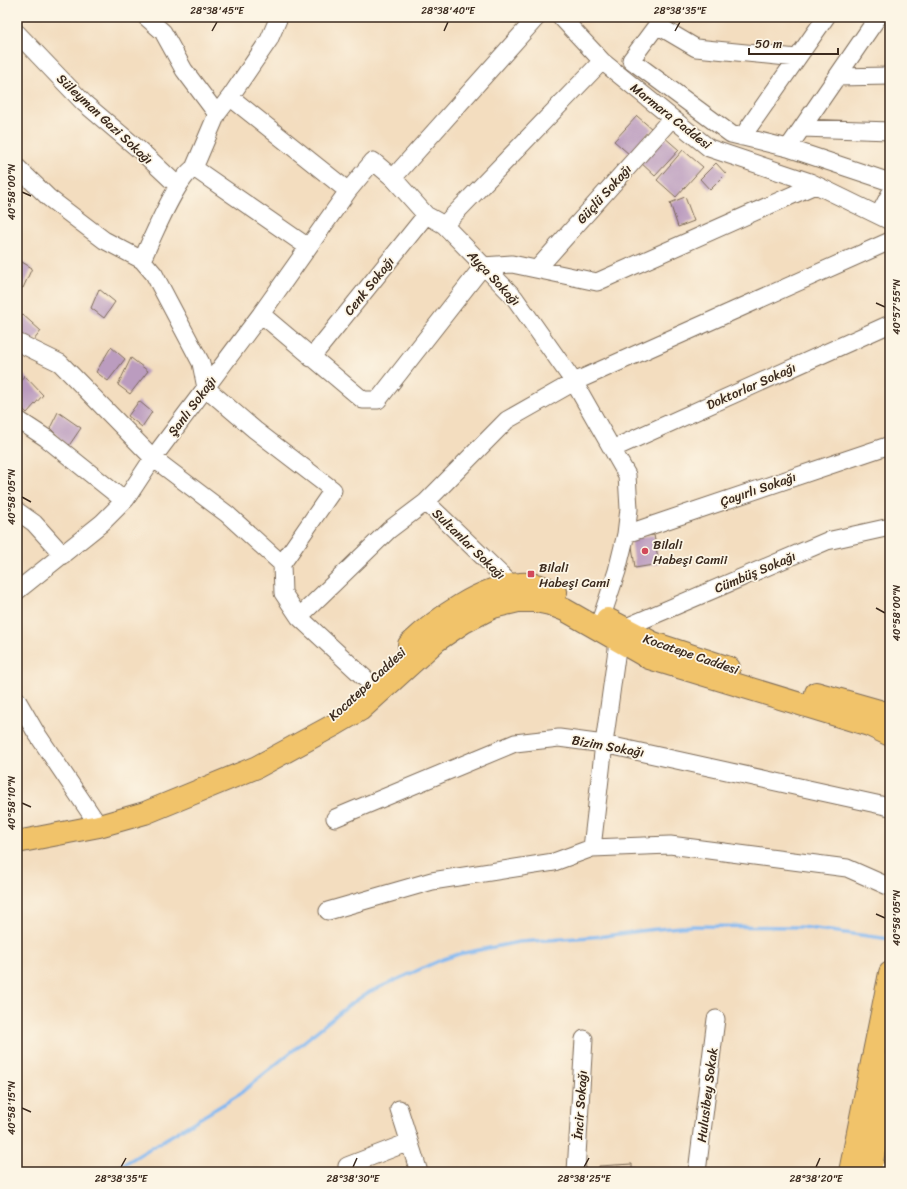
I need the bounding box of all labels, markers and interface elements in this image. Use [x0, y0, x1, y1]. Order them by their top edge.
text: 28°38'45"E [190, 2, 245, 20]
text: 28°38'40"E [421, 2, 476, 20]
text: 28°38'35"E [654, 2, 708, 20]
scale bar [749, 30, 838, 56]
text: 50 m [755, 33, 782, 55]
street label: Süleyman Gazi Sokağı [51, 68, 159, 170]
street label: Marmara Caddesi [625, 77, 717, 156]
street label: Güçlü Sokağı [571, 159, 638, 229]
text: 40°58'00"N [3, 164, 21, 220]
street label: Ayça Sokağı [461, 244, 527, 312]
street label: Cenk Sokağı [338, 251, 400, 321]
text: 40°57'55"N [888, 279, 906, 335]
street label: Doktorlar Sokağı [702, 356, 800, 416]
street label: Şanlı Sokağı [162, 371, 223, 441]
street label: Çayırlı Sokağı [717, 465, 800, 513]
text: 40°58'05"N [3, 469, 21, 525]
street label: Sultanlar Sokağı [427, 503, 512, 586]
place label: Bilali Habeşi Camii [653, 533, 728, 571]
street label: Cümbüş Sokağı [711, 544, 800, 600]
marker: Bilali Habeşi Camii [640, 546, 650, 556]
place label: Bilali Habeşi Cami [539, 556, 610, 594]
marker: Bilali Habeşi Cami [526, 569, 536, 579]
text: 40°58'00"N [888, 585, 906, 641]
street label: Kocatepe Caddesi [640, 627, 742, 681]
street label: Kocatepe Caddesi [323, 641, 412, 726]
street label: Bizim Sokağı [570, 728, 646, 764]
text: 40°58'10"N [3, 776, 21, 830]
text: 40°58'05"N [888, 890, 906, 946]
street label: Hulusibey Sokak [690, 1046, 724, 1144]
street label: İncir Sokağı [566, 1069, 594, 1141]
text: 40°58'15"N [3, 1081, 21, 1135]
text: 28°38'35"E [95, 1170, 149, 1188]
text: 28°38'30"E [327, 1170, 381, 1188]
text: 28°38'25"E [558, 1170, 612, 1188]
text: 28°38'20"E [789, 1170, 844, 1188]

